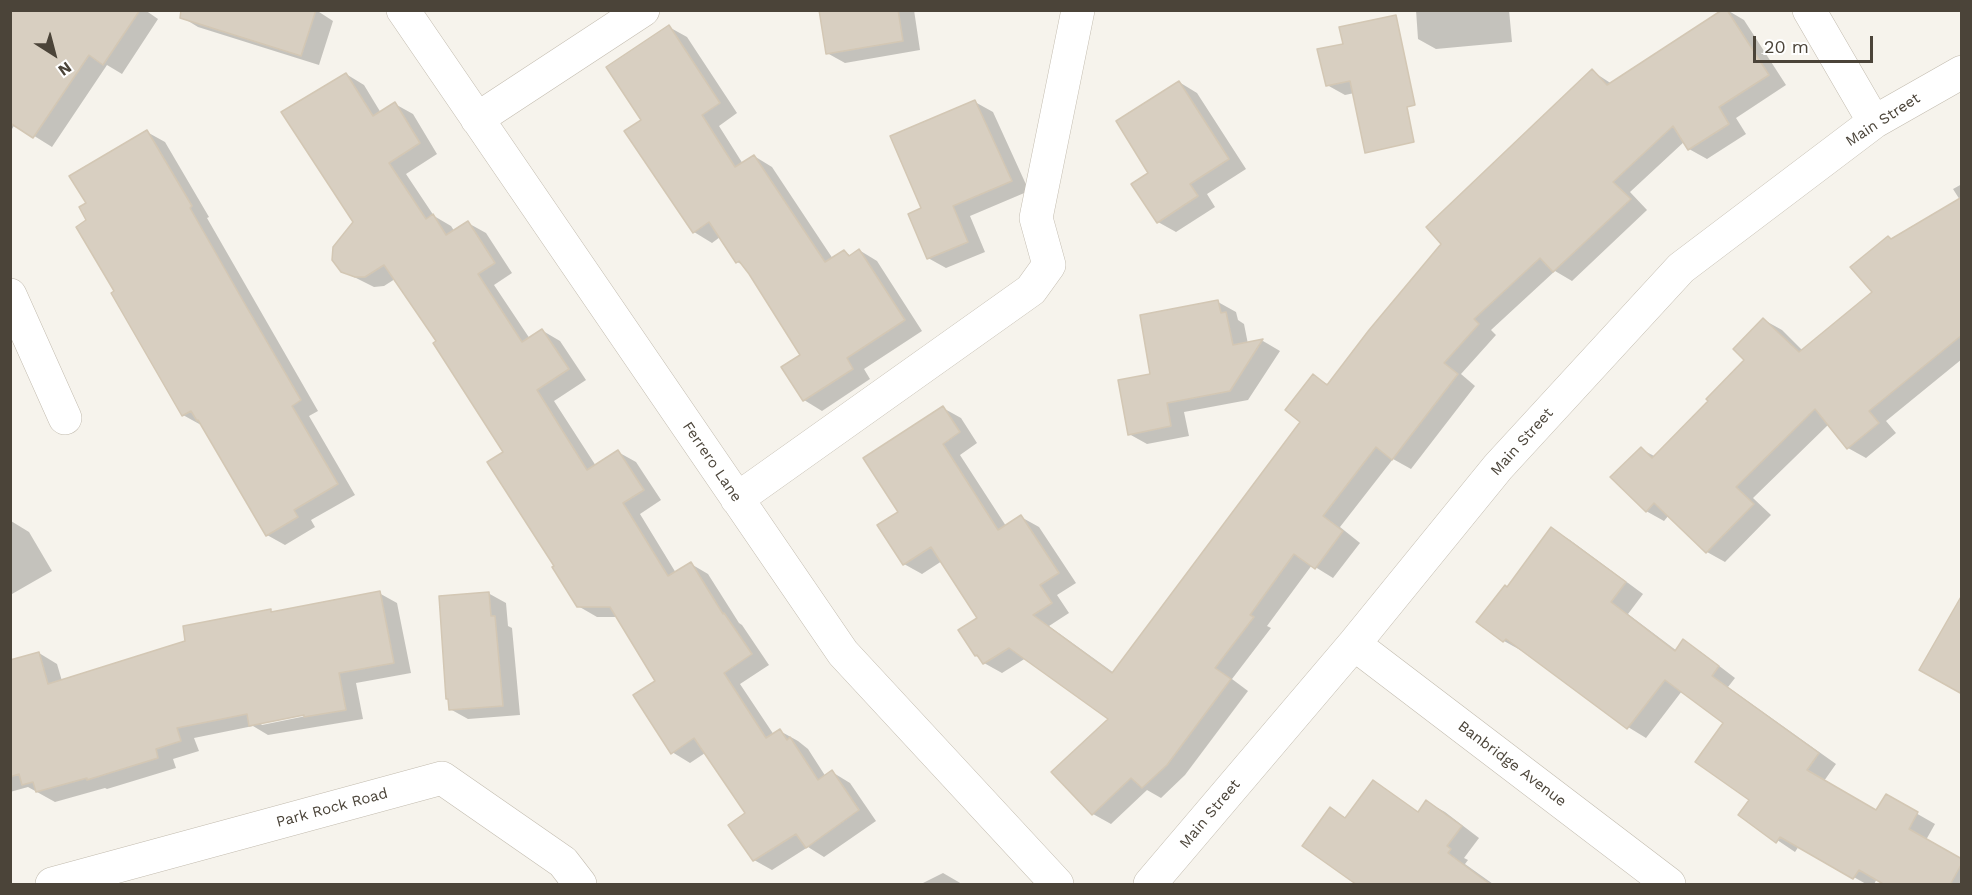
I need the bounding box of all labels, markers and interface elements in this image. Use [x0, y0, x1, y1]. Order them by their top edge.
north arrow [24, 24, 84, 84]
scale bar [1756, 24, 1876, 62]
text: 20 m [1764, 36, 1809, 57]
text: N [54, 58, 75, 80]
street label: Main Street [1843, 89, 1923, 151]
street label: Main Street [1487, 404, 1557, 480]
street label: Ferrero Lane [679, 418, 745, 506]
street label: Banbridge Avenue [1454, 717, 1570, 811]
street label: Main Street [1176, 776, 1244, 852]
street label: Park Rock Road [274, 784, 390, 832]

